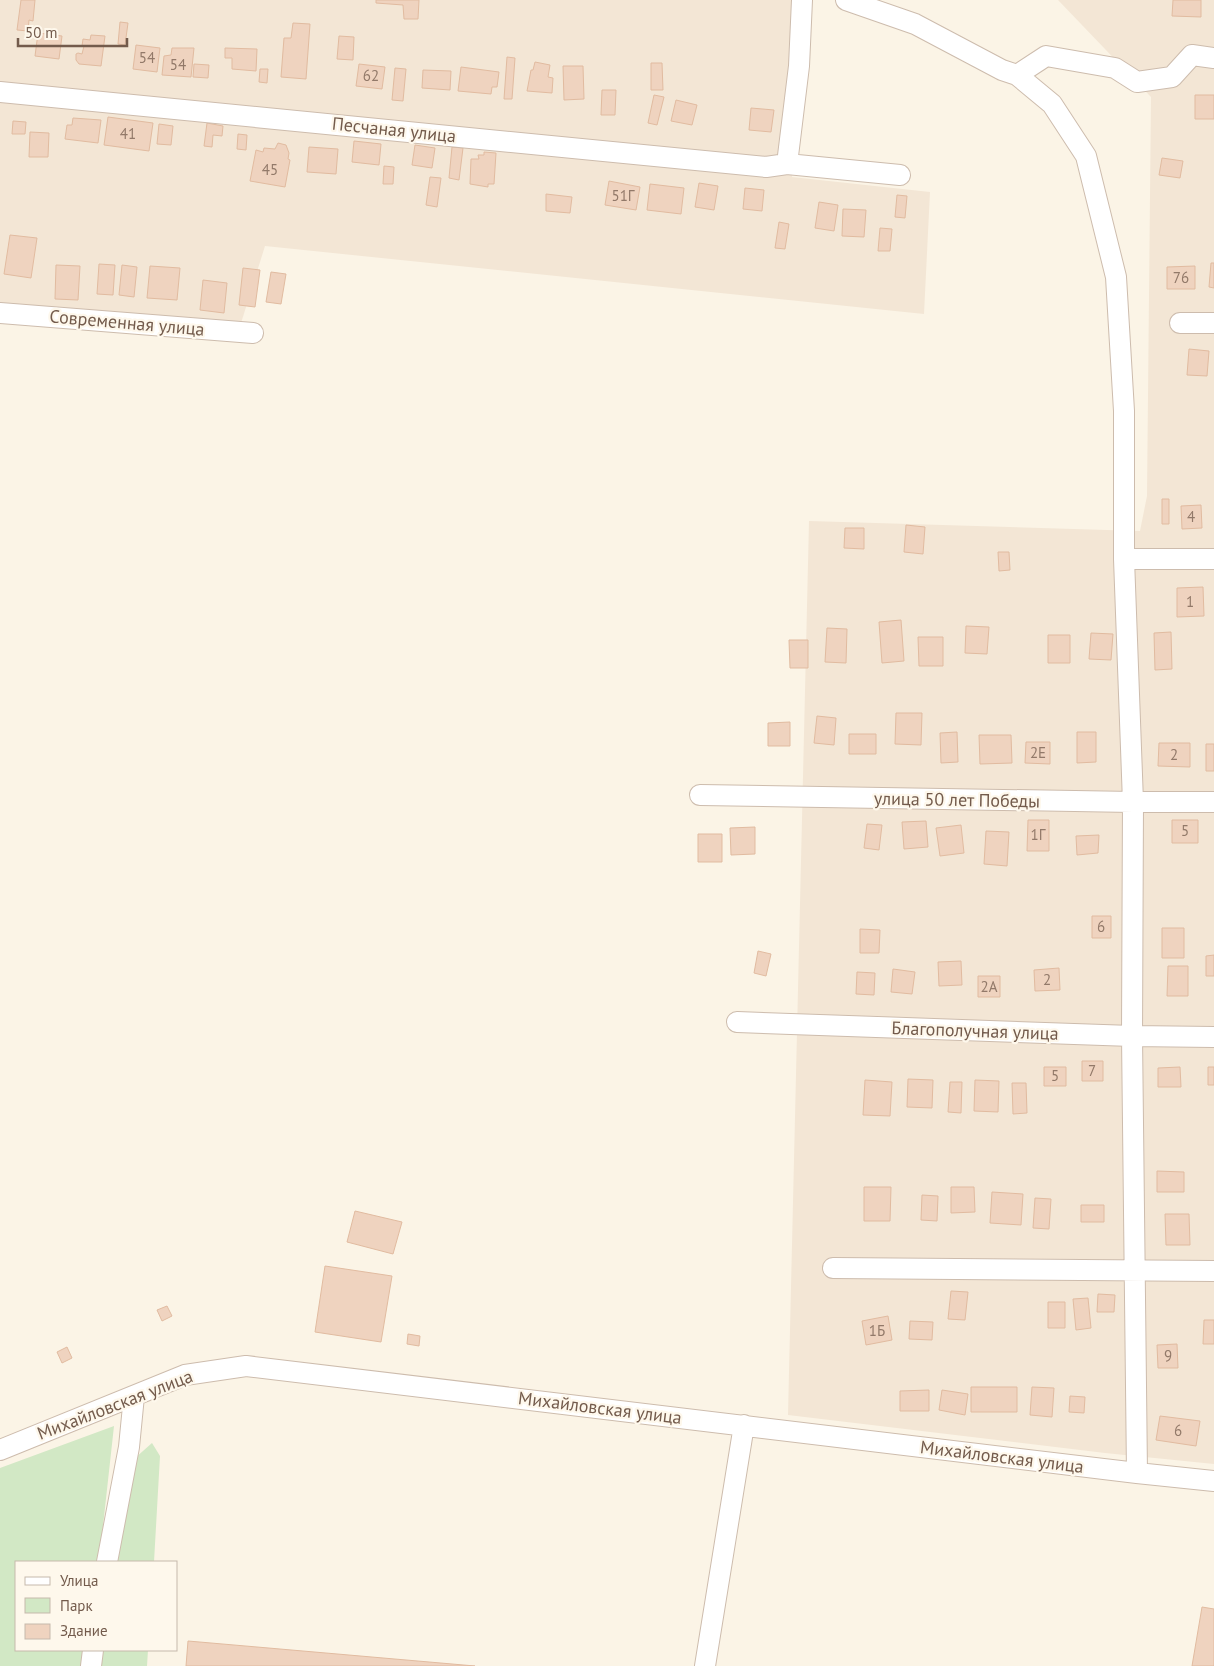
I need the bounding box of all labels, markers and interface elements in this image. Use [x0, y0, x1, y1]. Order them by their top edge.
scale bar [18, 15, 126, 47]
text: 50 m [25, 23, 58, 42]
house number: 54 [139, 48, 155, 67]
house number: 54 [170, 55, 186, 74]
house number: 62 [363, 66, 379, 85]
street label: Песчаная улица [331, 112, 457, 147]
house number: 41 [120, 124, 136, 143]
house number: 45 [262, 160, 278, 179]
house number: 51Г [612, 186, 635, 205]
house number: 76 [1173, 268, 1189, 287]
street label: Современная улица [49, 304, 205, 341]
house number: 4 [1187, 507, 1195, 526]
house number: 1 [1186, 592, 1194, 611]
house number: 2Е [1030, 743, 1046, 762]
house number: 2 [1170, 745, 1178, 764]
street label: улица 50 лет Победы [874, 787, 1040, 812]
house number: 5 [1181, 821, 1189, 840]
house number: 1Г [1031, 825, 1046, 844]
house number: 6 [1097, 917, 1105, 936]
house number: 2 [1043, 970, 1051, 989]
house number: 2А [981, 977, 998, 996]
street label: Благополучная улица [891, 1016, 1059, 1045]
house number: 7 [1088, 1061, 1096, 1080]
house number: 5 [1051, 1066, 1059, 1085]
house number: 1Б [869, 1321, 885, 1340]
house number: 9 [1164, 1346, 1172, 1365]
street label: Михайловская улица [34, 1364, 196, 1445]
street label: Михайловская улица [517, 1386, 683, 1429]
house number: 6 [1174, 1421, 1182, 1440]
street label: Михайловская улица [919, 1435, 1085, 1478]
legend [15, 1561, 178, 1651]
text: Улица [60, 1571, 98, 1590]
text: Парк [60, 1596, 93, 1615]
text: Здание [60, 1621, 108, 1640]

